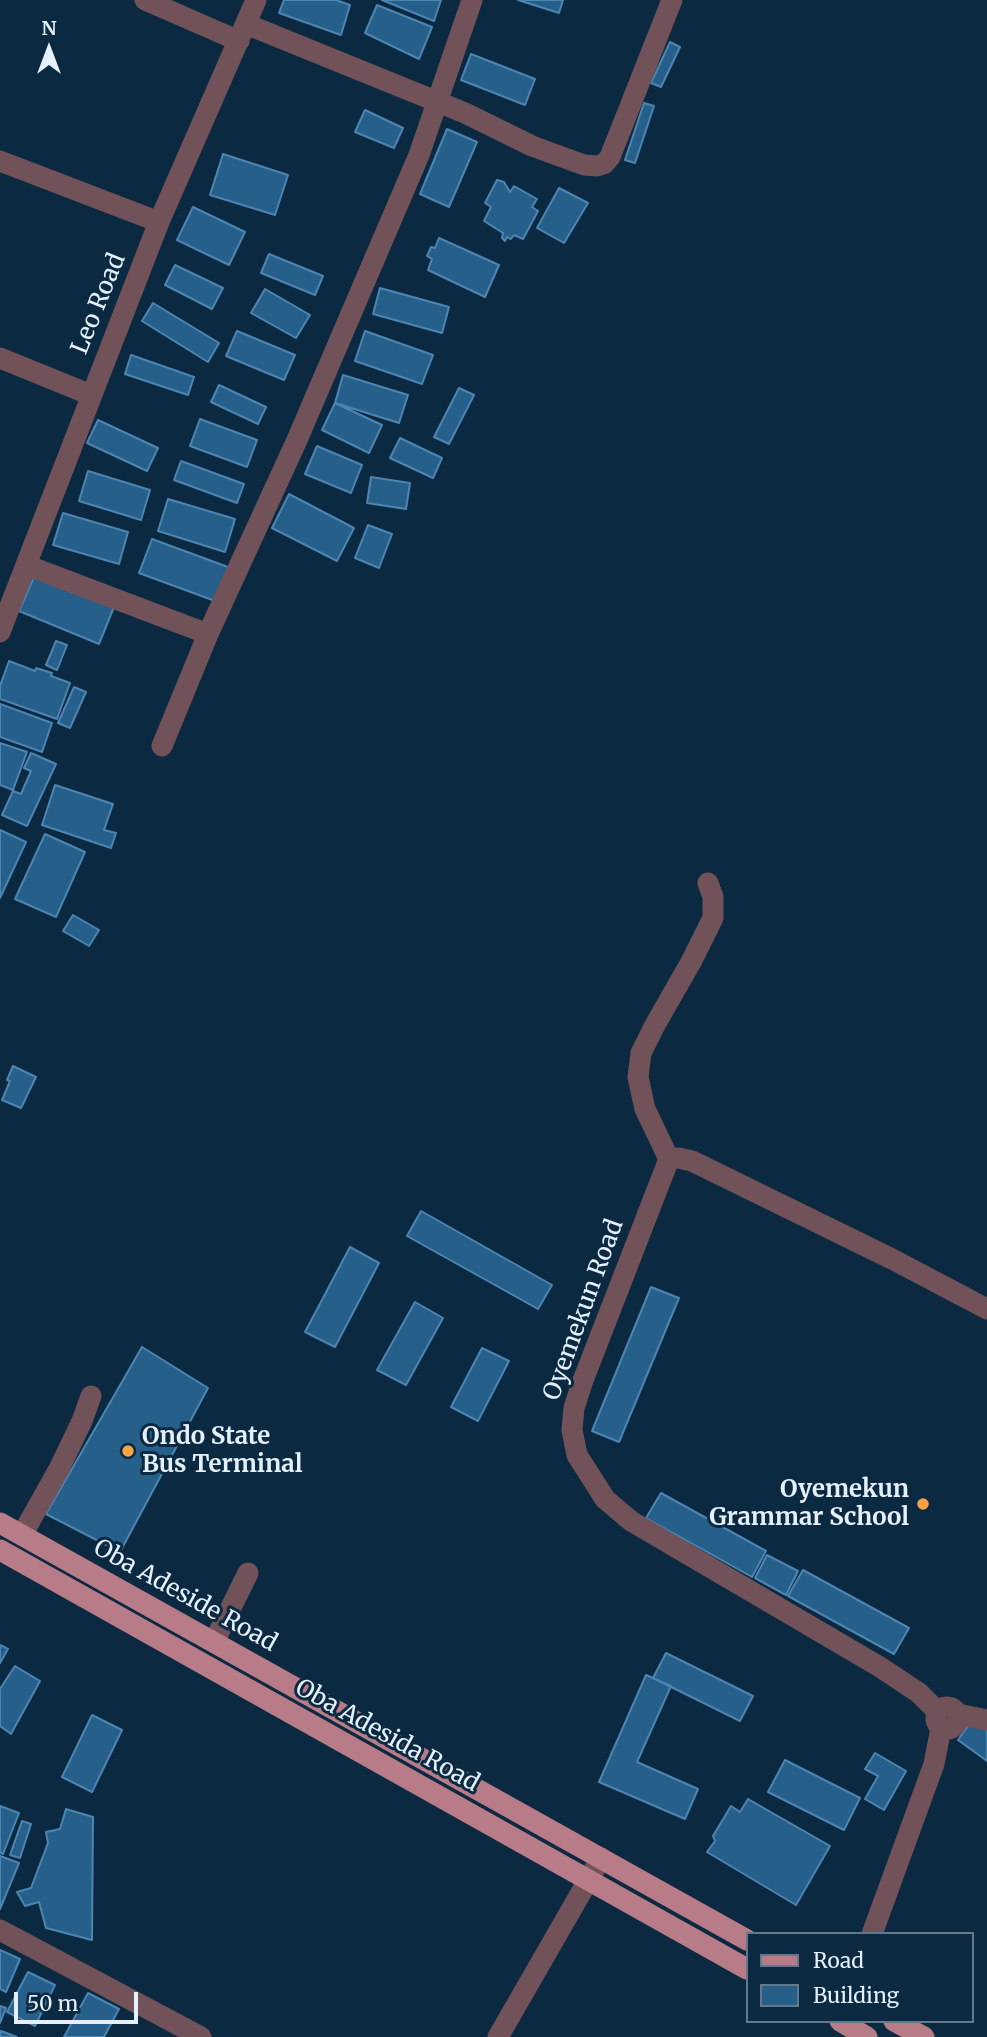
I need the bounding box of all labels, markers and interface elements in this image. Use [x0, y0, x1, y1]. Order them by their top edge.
north arrow [14, 14, 84, 84]
text: N [41, 16, 57, 40]
street label: Leo Road [66, 249, 132, 359]
street label: Oyemekun Road [538, 1216, 630, 1404]
place label: Ondo State Bus Terminal [142, 1423, 302, 1479]
marker: Ondo State Bus Terminal [120, 1443, 136, 1459]
place label: Oyemekun Grammar School [709, 1476, 909, 1532]
marker: Oyemekun Grammar School [915, 1496, 931, 1512]
street label: Oba Adeside Road [88, 1534, 282, 1658]
street label: Oba Adesida Road [290, 1674, 484, 1798]
legend [746, 1932, 973, 2023]
text: Road [813, 1947, 864, 1974]
scale bar [18, 1978, 142, 2022]
text: Building [813, 1982, 899, 2009]
text: 50 m [27, 1990, 78, 2017]

